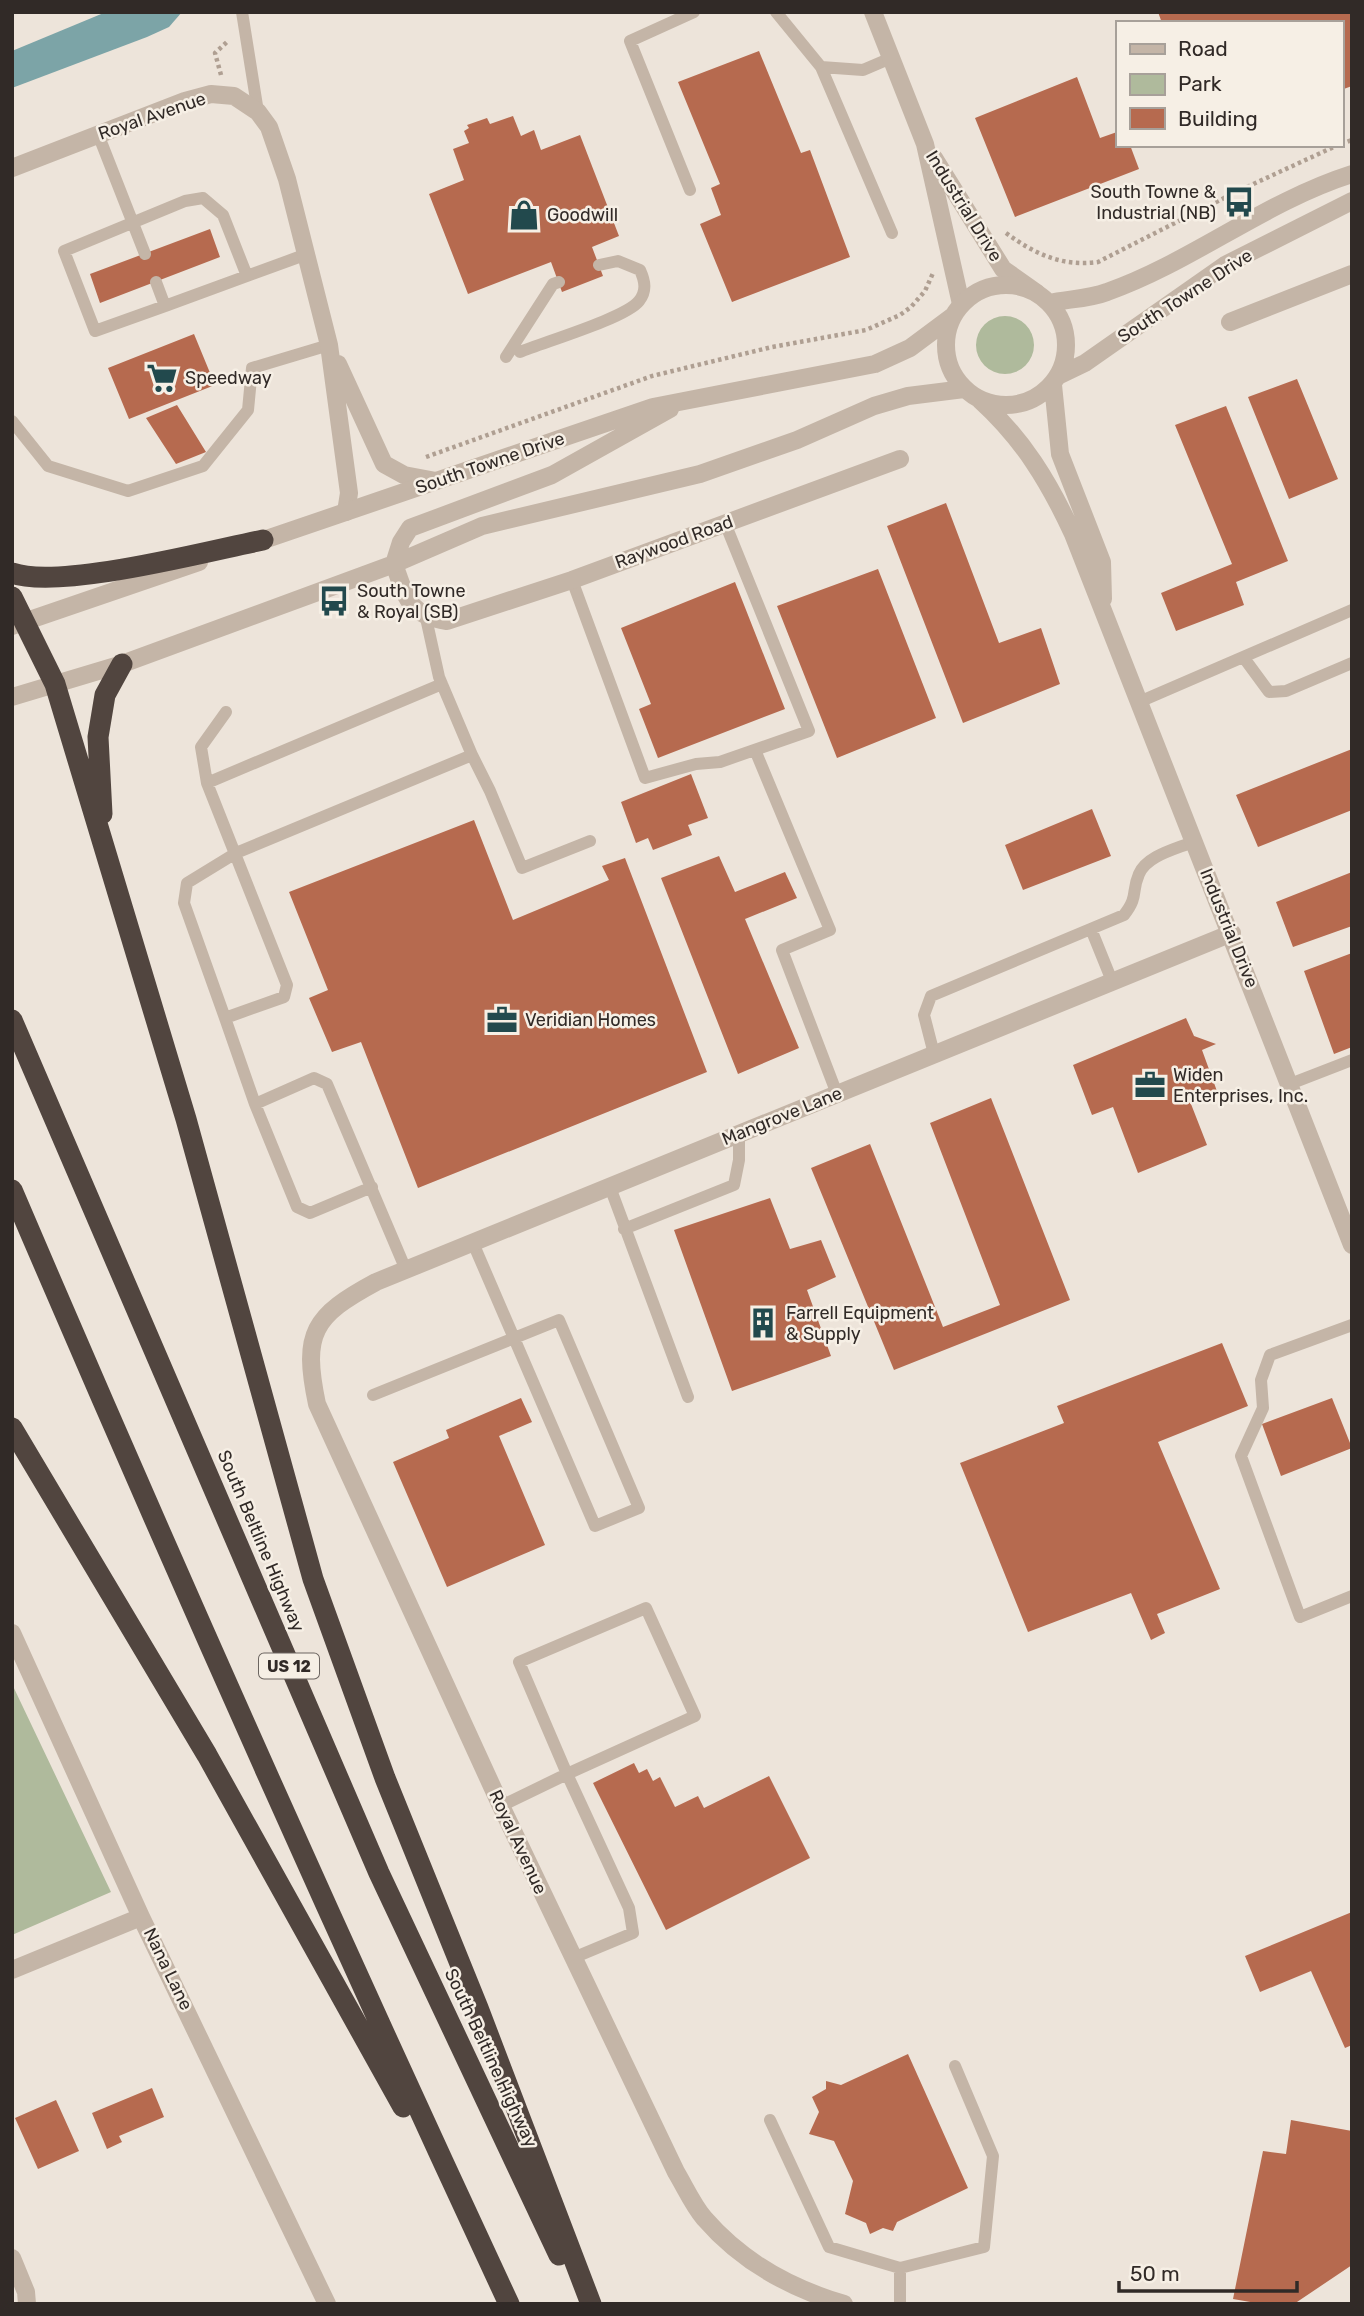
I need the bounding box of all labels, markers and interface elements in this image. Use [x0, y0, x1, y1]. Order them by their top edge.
legend [1116, 21, 1343, 147]
text: Road [1178, 36, 1228, 61]
text: Park [1178, 71, 1222, 96]
street label: Royal Avenue [95, 87, 209, 145]
text: Building [1178, 106, 1258, 131]
street label: Industrial Drive [921, 146, 1007, 266]
place label: South Towne & Industrial (NB) [1091, 181, 1217, 224]
bus stop icon: South Towne & Industrial (NB) [1222, 185, 1256, 219]
shop icon: Goodwill [507, 198, 541, 232]
place label: Goodwill [547, 204, 618, 226]
street label: South Towne Drive [1113, 244, 1257, 348]
supermarket icon: Speedway [145, 361, 179, 395]
place label: Speedway [185, 367, 272, 389]
street label: South Towne Drive [413, 427, 567, 499]
street label: Raywood Road [612, 510, 736, 574]
place label: South Towne & Royal (SB) [357, 580, 466, 623]
bus stop icon: South Towne & Royal (SB) [317, 584, 351, 618]
street label: Industrial Drive [1195, 865, 1263, 991]
office icon: Veridian Homes [485, 1003, 519, 1037]
place label: Veridian Homes [525, 1009, 656, 1031]
place label: Widen Enterprises, Inc. [1173, 1064, 1308, 1107]
office icon: Widen Enterprises, Inc. [1133, 1068, 1167, 1102]
street label: Mangrove Lane [719, 1082, 845, 1150]
place label: Farrell Equipment & Supply [786, 1302, 934, 1345]
building icon: Farrell Equipment & Supply [746, 1306, 780, 1340]
street label: South Beltline Highway [213, 1447, 309, 1635]
road number: US 12 [259, 1654, 319, 1678]
street label: Royal Avenue [484, 1786, 552, 1898]
street label: Nana Lane [139, 1924, 197, 2014]
street label: South Beltline Highway [440, 1965, 542, 2151]
scale bar [1119, 2250, 1298, 2294]
text: 50 m [1130, 2261, 1180, 2286]

